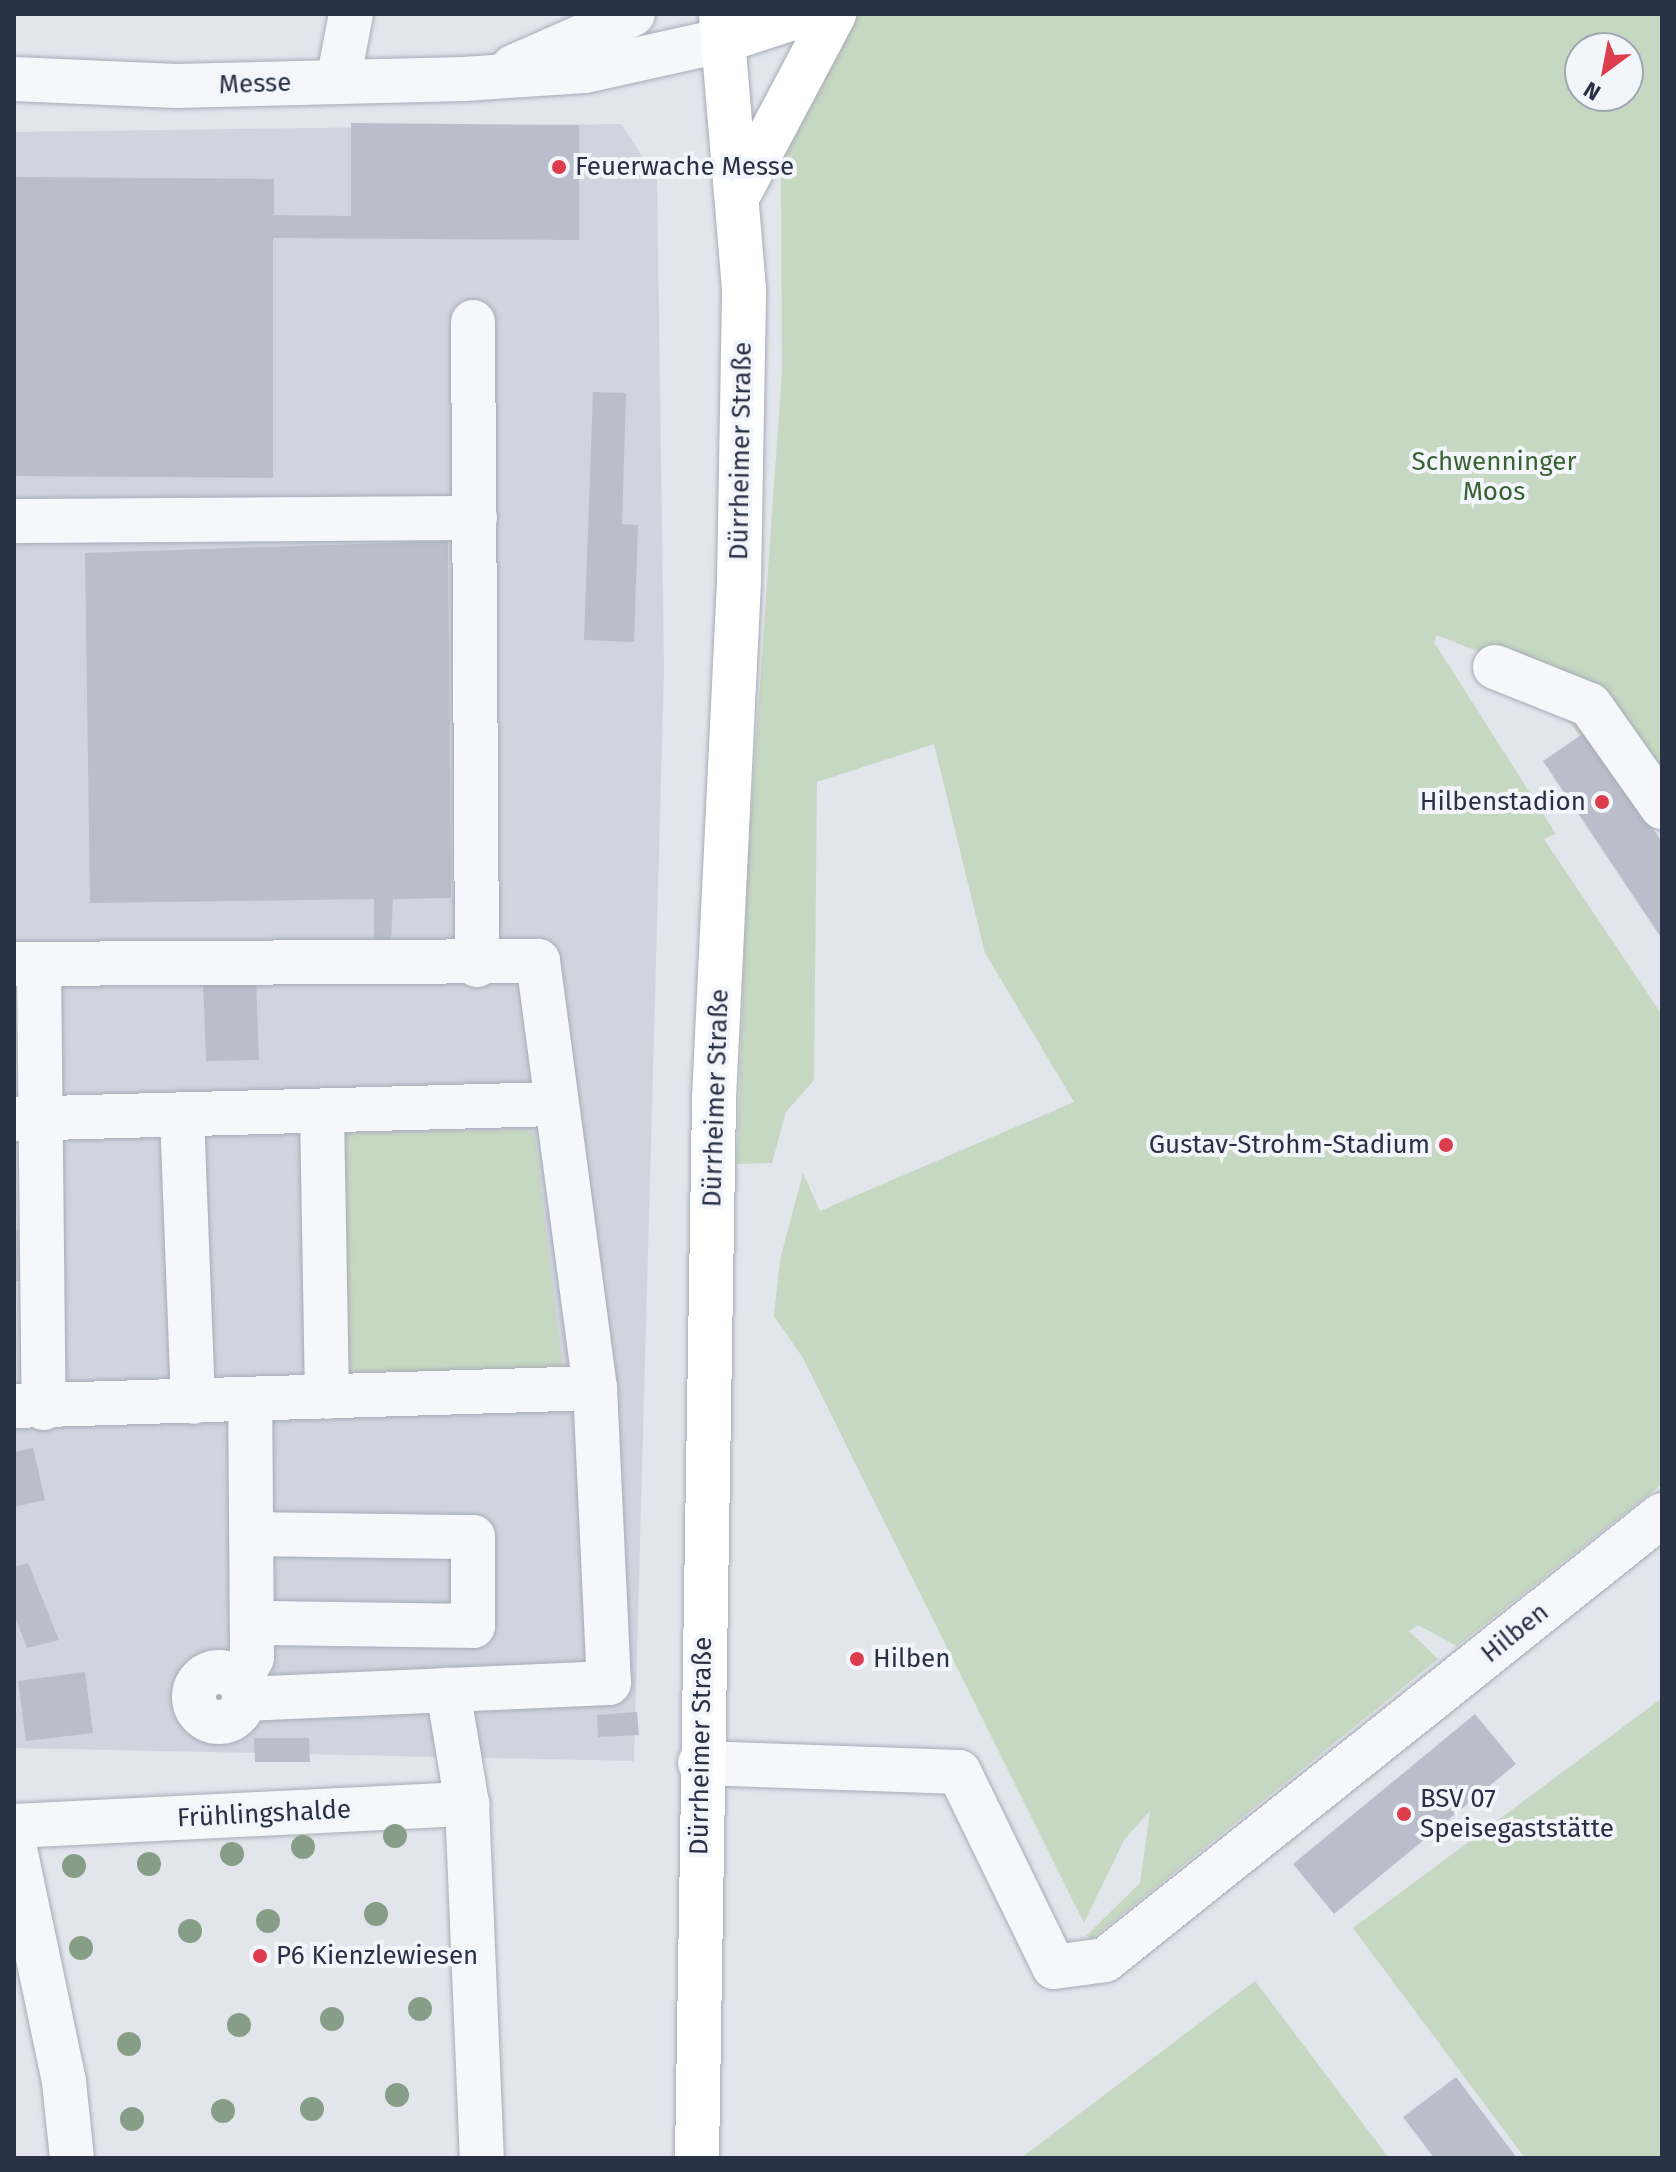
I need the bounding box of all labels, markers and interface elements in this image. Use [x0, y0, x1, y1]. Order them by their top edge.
north arrow [1564, 32, 1644, 112]
street label: Messe [218, 67, 292, 101]
text: N [1579, 76, 1605, 106]
place label: Feuerwache Messe [575, 151, 794, 183]
marker: Feuerwache Messe [550, 158, 568, 176]
street label: Dürrheimer Straße [723, 342, 759, 560]
park label: Schwenninger Moos [1412, 446, 1576, 508]
place label: Hilbenstadion [1420, 786, 1586, 818]
marker: Hilbenstadion [1593, 793, 1611, 811]
street label: Dürrheimer Straße [697, 988, 735, 1208]
place label: Gustav-Strohm-Stadium [1149, 1129, 1430, 1161]
marker: Gustav-Strohm-Stadium [1437, 1136, 1455, 1154]
street label: Hilben [1475, 1596, 1555, 1670]
street label: Dürrheimer Straße [683, 1637, 719, 1855]
place label: Hilben [873, 1643, 950, 1675]
marker: Hilben [848, 1650, 866, 1668]
place label: BSV 07 Speisegaststätte [1420, 1783, 1614, 1844]
street label: Frühlingshalde [176, 1794, 352, 1834]
marker: BSV 07 Speisegaststätte [1395, 1805, 1413, 1823]
place label: P6 Kienzlewiesen [276, 1940, 478, 1972]
marker: P6 Kienzlewiesen [251, 1947, 269, 1965]

